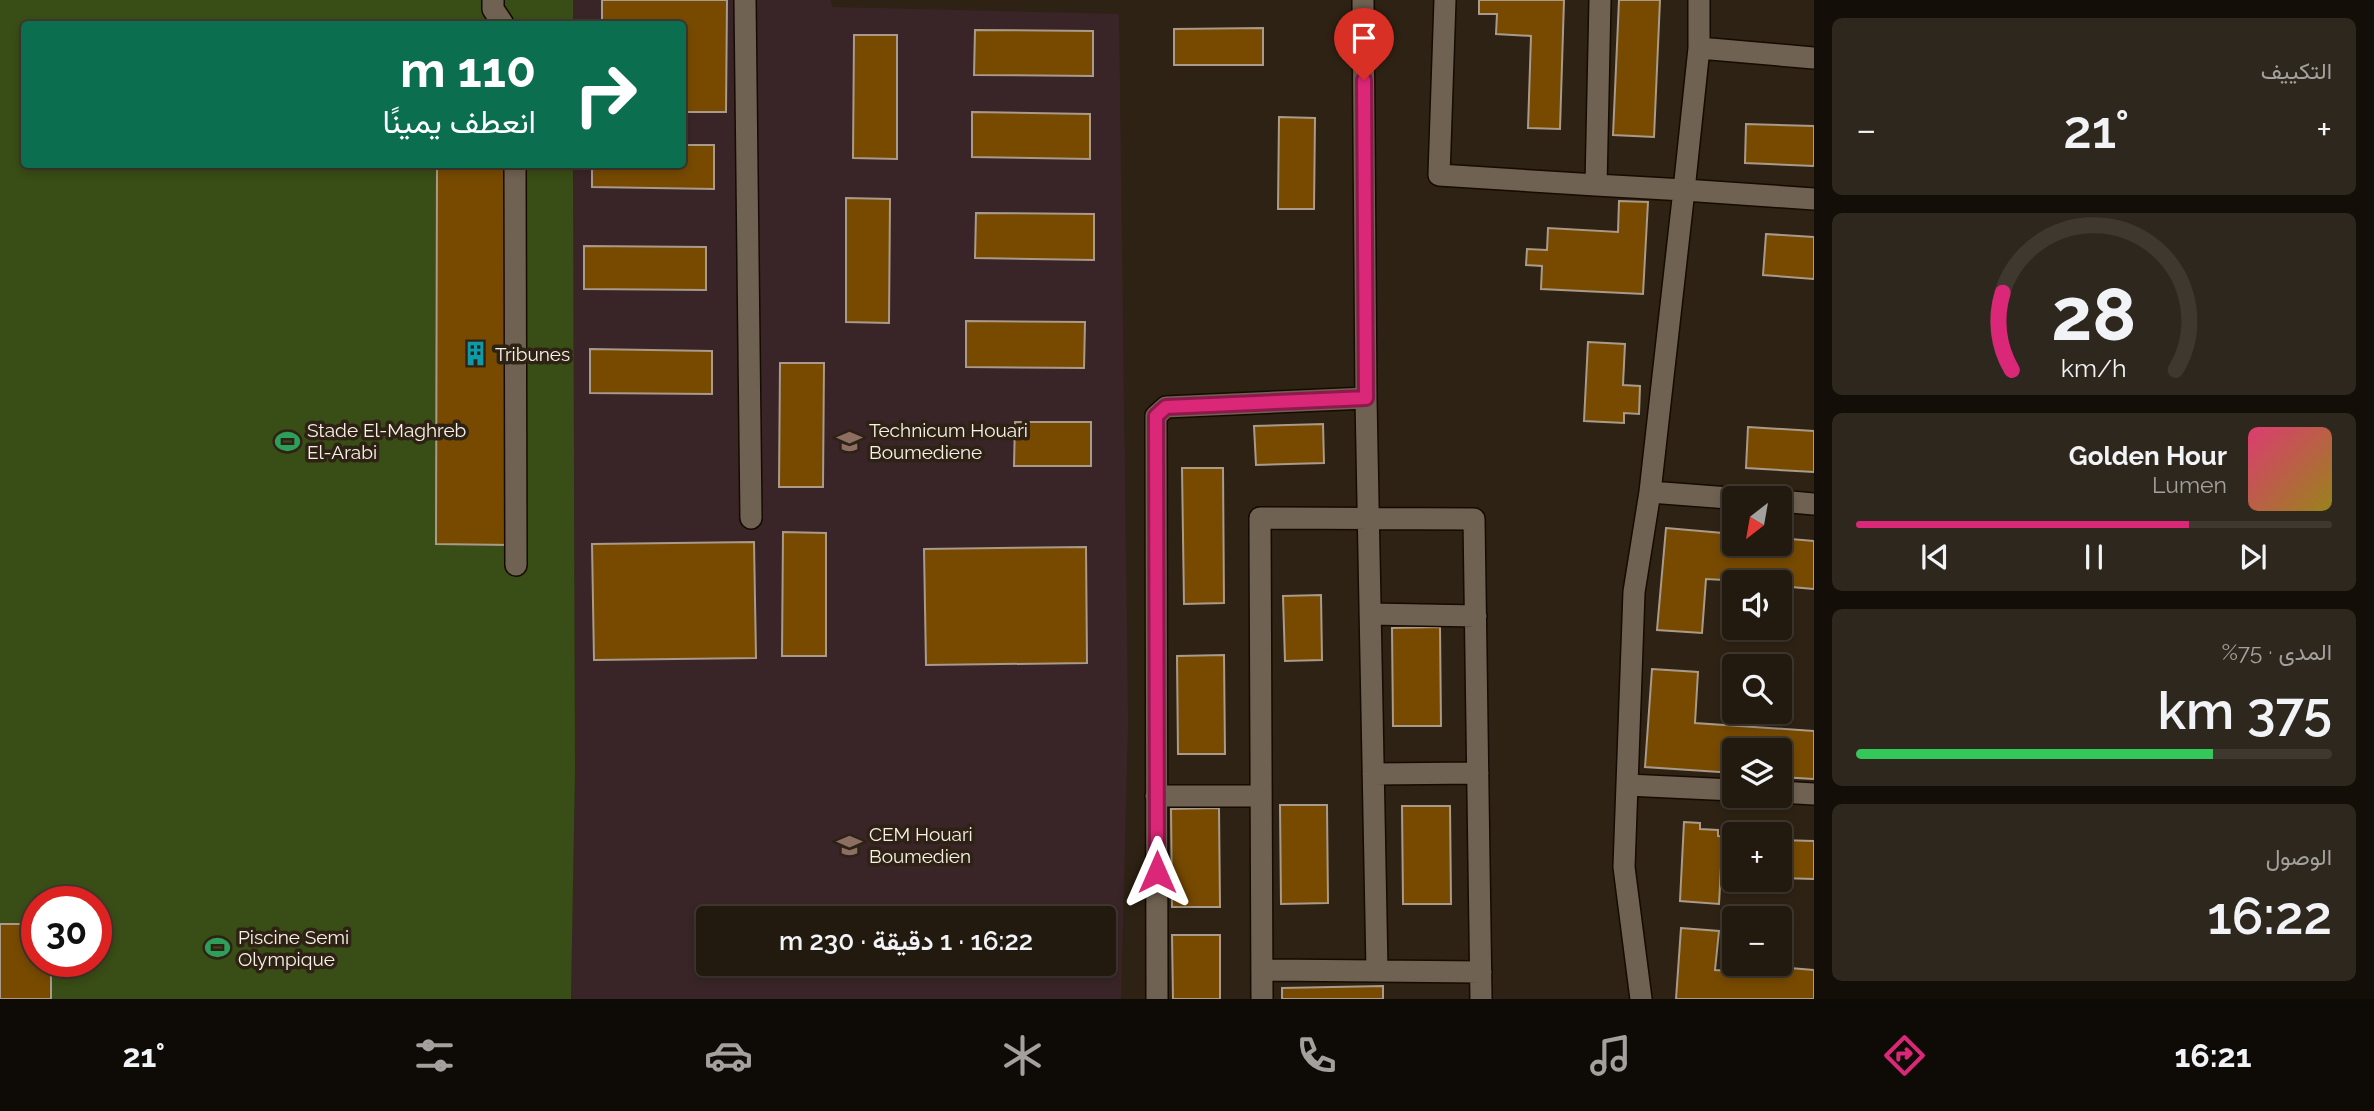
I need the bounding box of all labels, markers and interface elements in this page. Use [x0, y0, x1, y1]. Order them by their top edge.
pin [1334, 8, 1394, 80]
icon: arrive [1345, 19, 1383, 57]
text: 110 m [400, 41, 536, 98]
icon: right [560, 49, 651, 140]
text: التكييف [2261, 57, 2332, 84]
text: 21° [2063, 99, 2130, 160]
text: انعطف يمينًا [383, 103, 536, 140]
text: − [1856, 107, 1876, 152]
text: + [2316, 107, 2332, 152]
text: 28 [2051, 273, 2137, 358]
building icon: Tribunes [461, 340, 489, 368]
place label: Tribunes [495, 343, 570, 365]
text: km/h [2061, 353, 2127, 383]
place label: Stade El-Maghreb El-Arabi [307, 419, 466, 463]
place label: Technicum Houari Boumediene [869, 419, 1028, 463]
sports icon: Stade El-Maghreb El-Arabi [273, 427, 301, 455]
school or university icon: Technicum Houari Boumediene [835, 427, 863, 455]
text: Golden Hour [2069, 441, 2227, 471]
text: Lumen [2152, 471, 2227, 498]
north arrow [1722, 486, 1792, 556]
map controls [1722, 486, 1792, 976]
icon: previous [1916, 538, 1954, 576]
icon: pause [2075, 538, 2113, 576]
icon: next [2234, 538, 2272, 576]
button: sound [1722, 570, 1792, 640]
text: المدى · 75% [2221, 638, 2332, 665]
button: search [1722, 654, 1792, 724]
text: 375 km [2157, 680, 2332, 741]
button: layers [1722, 738, 1792, 808]
button: + [1722, 822, 1792, 892]
place label: CEM Houari Boumedien [869, 823, 973, 867]
school or university icon: CEM Houari Boumedien [835, 831, 863, 859]
position arrow [1120, 835, 1194, 909]
text: الوصول [2266, 843, 2332, 870]
text: 16:22 [2207, 885, 2332, 946]
speed limit sign: 30 [21, 886, 112, 977]
button: − [1722, 906, 1792, 976]
place label: Piscine Semi Olympique [238, 926, 349, 970]
text: 16:22 · 1 دقيقة · 230 m [779, 926, 1033, 956]
sports icon: Piscine Semi Olympique [204, 934, 232, 962]
icon: filters [410, 1031, 459, 1080]
icon: car [704, 1031, 753, 1080]
icon: climate [998, 1031, 1047, 1080]
icon: phone [1292, 1031, 1341, 1080]
icon: music [1586, 1031, 1635, 1080]
icon: directions [1880, 1031, 1929, 1080]
text: 21° [123, 1037, 165, 1074]
text: 16:21 [2174, 1037, 2251, 1074]

